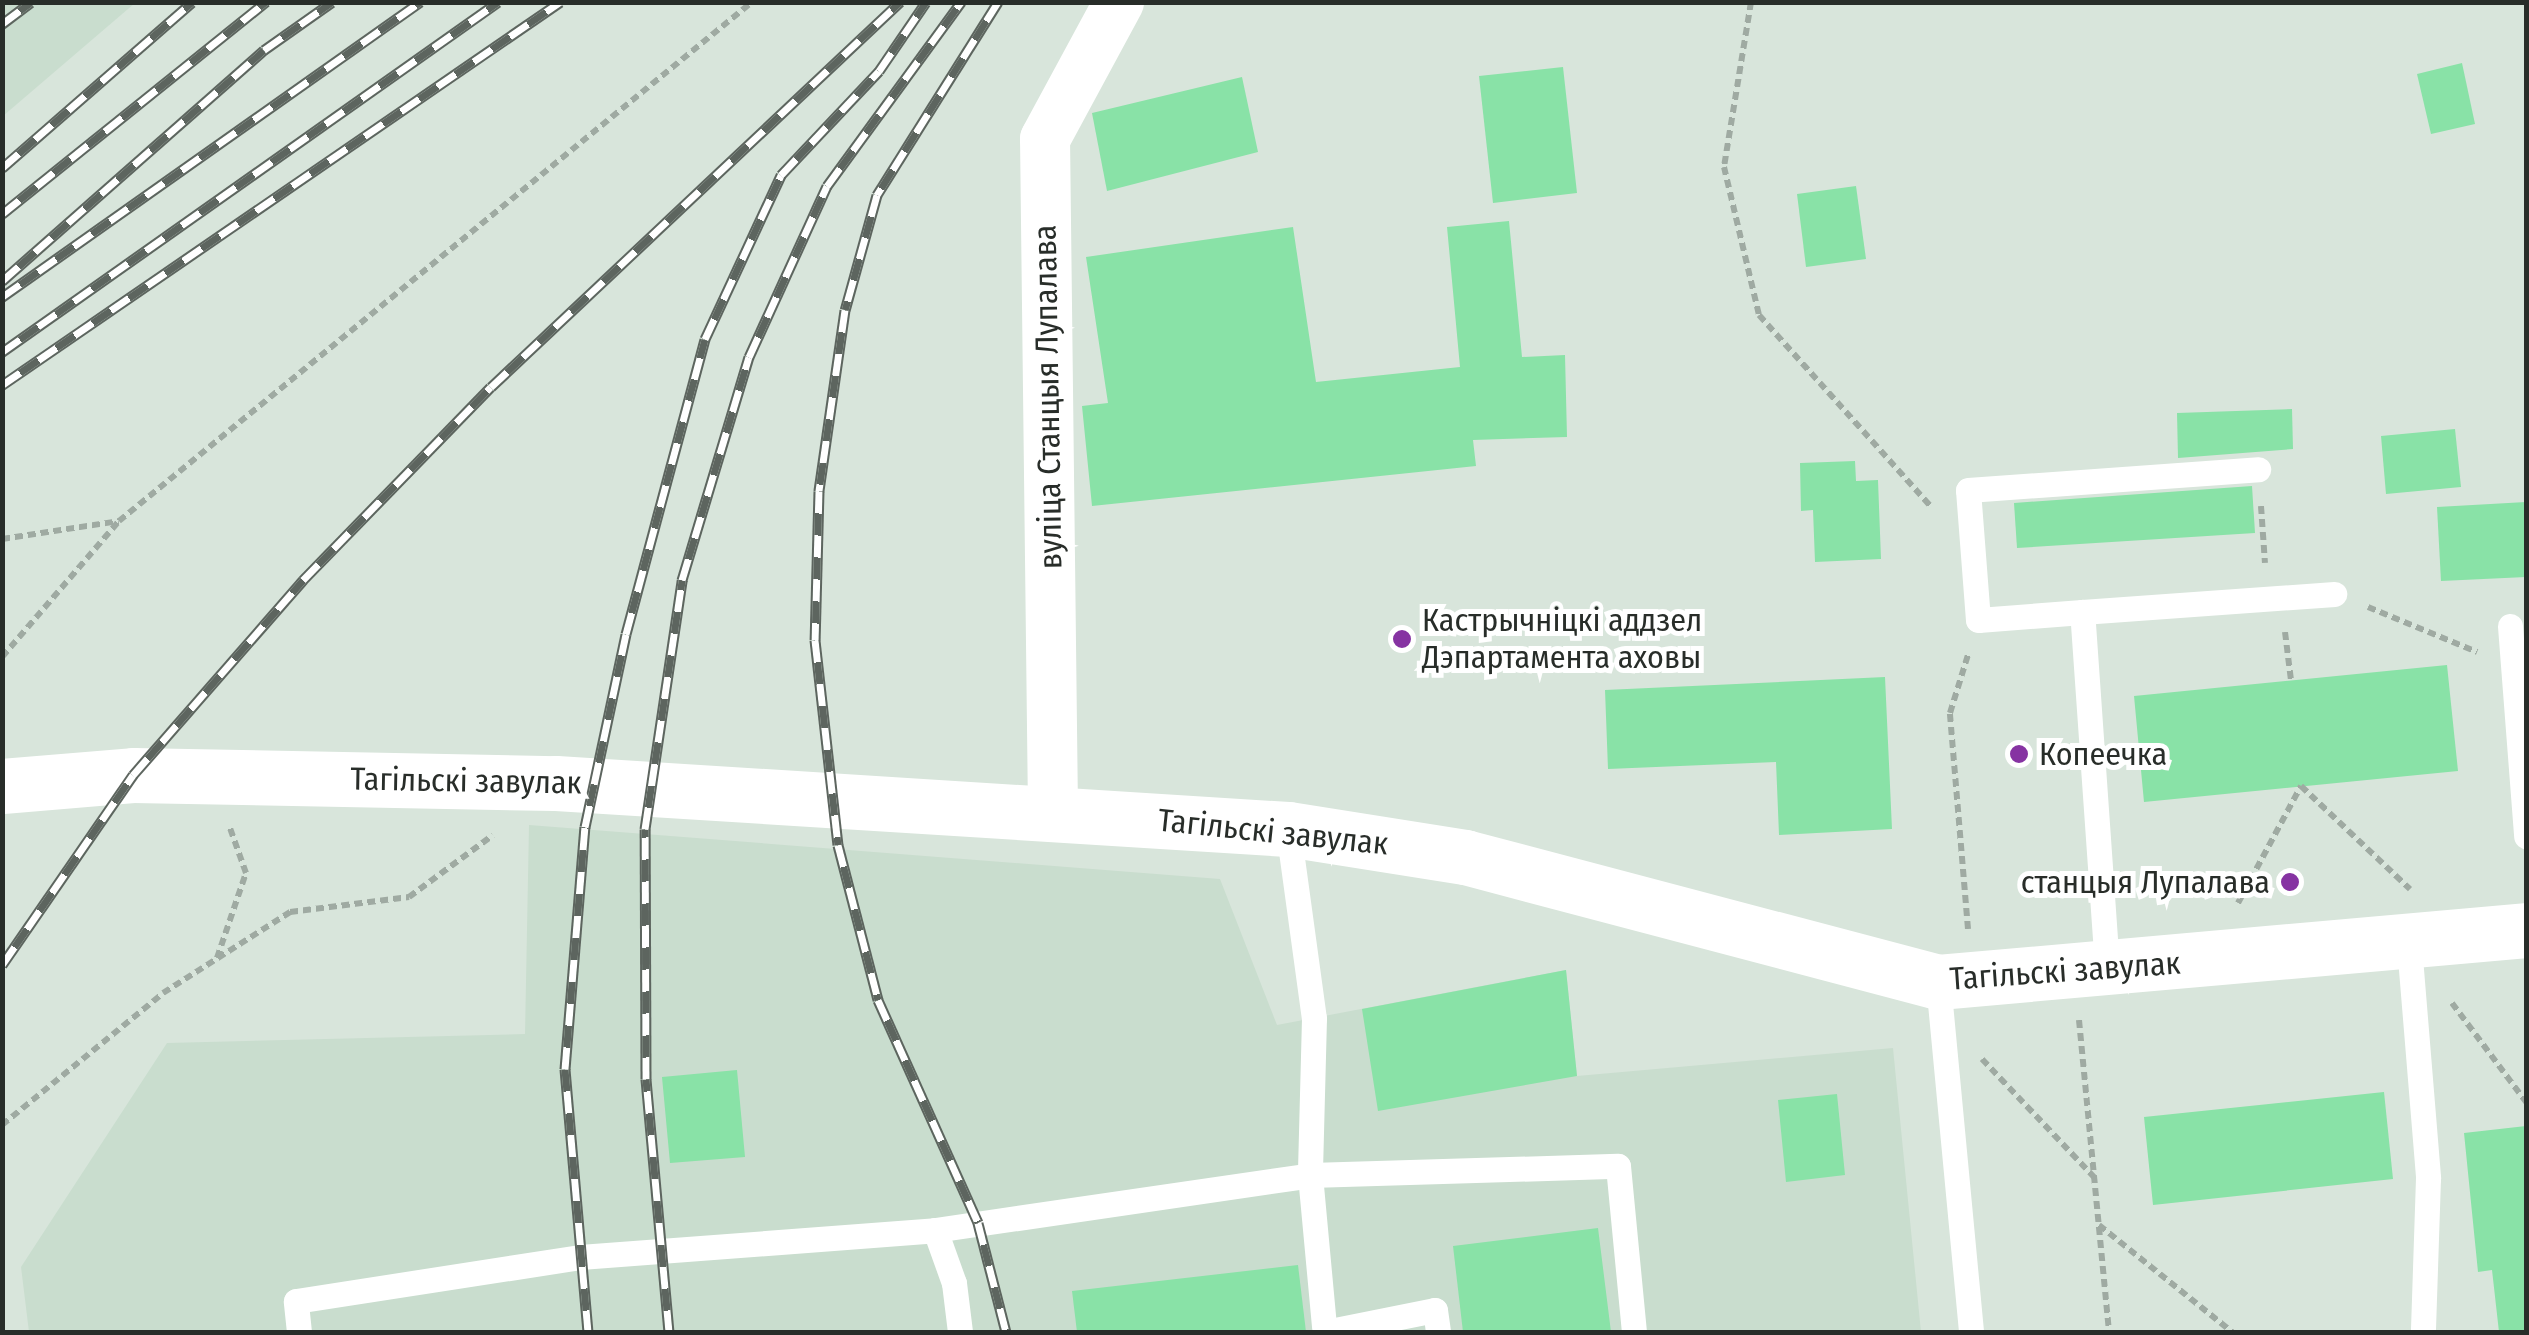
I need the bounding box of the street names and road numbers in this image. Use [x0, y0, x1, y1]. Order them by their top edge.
street label: вуліца Станцыя Лупалава [1026, 225, 1070, 569]
street label: Тагільскі завулак [350, 760, 582, 802]
street label: Тагільскі завулак [1156, 801, 1390, 863]
street label: Тагільскі завулак [1948, 944, 2182, 998]

